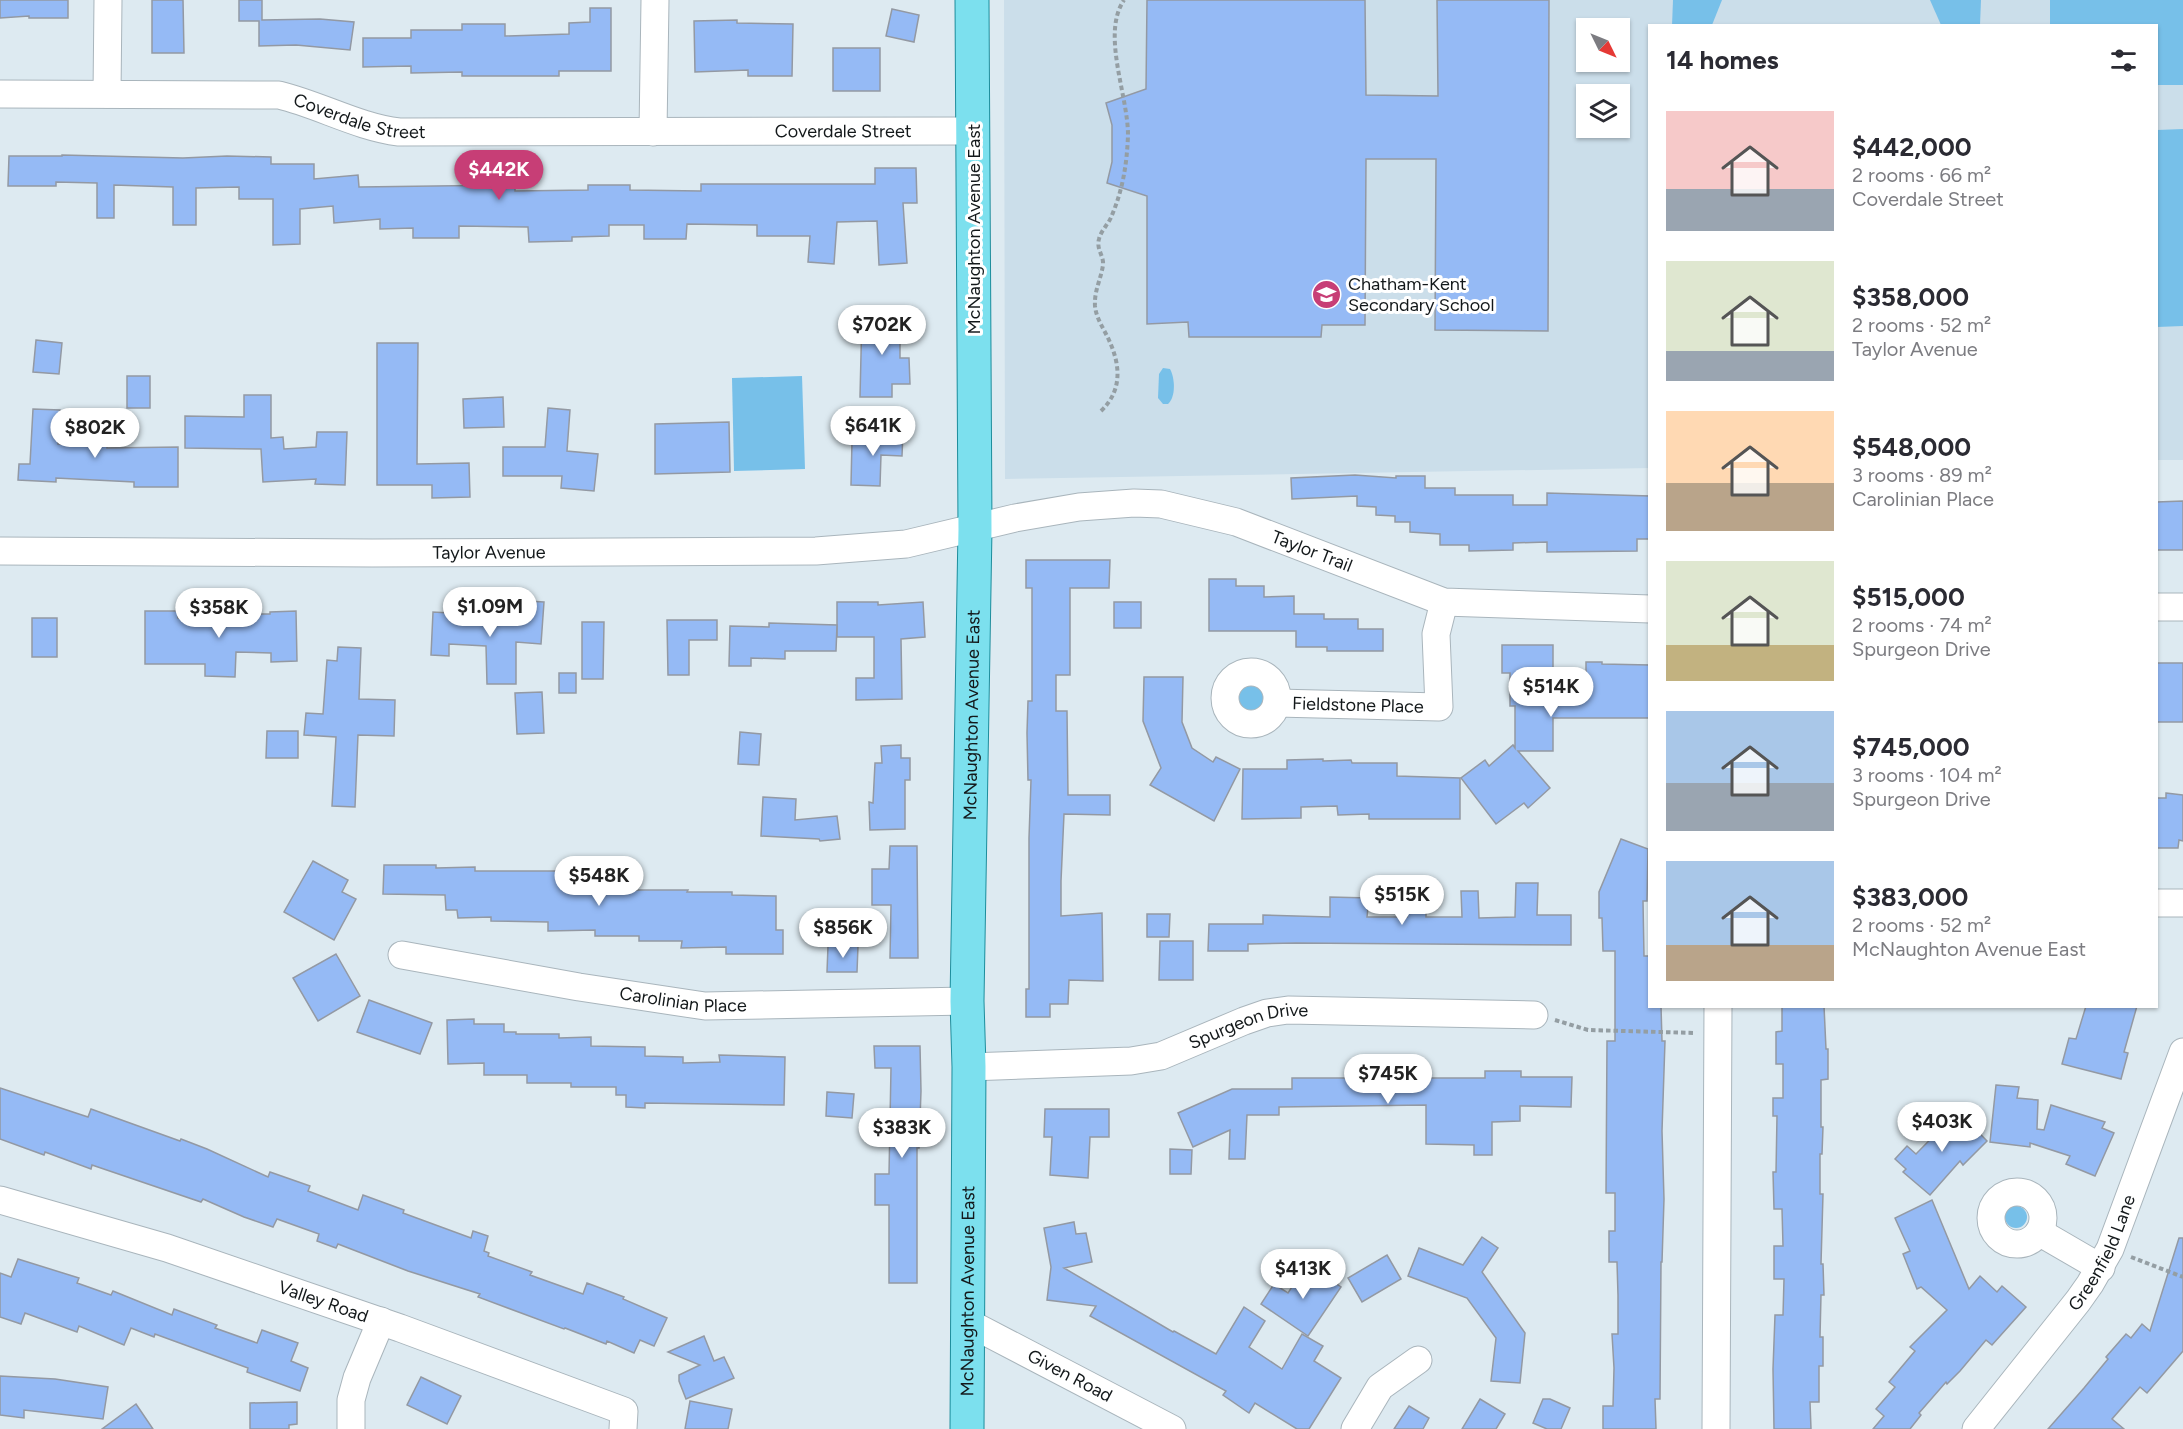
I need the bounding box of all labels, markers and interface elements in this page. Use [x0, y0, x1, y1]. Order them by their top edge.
north arrow [1576, 18, 1630, 72]
map controls [1576, 18, 1630, 138]
text: 14 homes [1666, 44, 1779, 76]
icon: filters [2107, 44, 2140, 77]
button: layers [1576, 84, 1630, 138]
street label: Coverdale Street [291, 89, 426, 143]
street label: Coverdale Street [775, 120, 912, 142]
street label: McNaughton Avenue East [963, 123, 985, 334]
text: $442,000 [1852, 131, 1972, 163]
icon: home [1714, 135, 1786, 207]
pin: $442K [457, 150, 541, 201]
text: $442K [468, 157, 530, 181]
text: 2 rooms · 66 m² [1852, 163, 1991, 187]
text: Coverdale Street [1852, 187, 2004, 211]
place label: Chatham-Kent Secondary School [1348, 273, 1495, 316]
school or university icon: Chatham-Kent Secondary School [1311, 278, 1343, 310]
text: $358,000 [1852, 281, 1969, 313]
icon: home [1714, 285, 1786, 357]
pin: $702K [840, 305, 924, 356]
text: $702K [852, 312, 912, 336]
text: 2 rooms · 52 m² [1852, 313, 1991, 337]
text: Taylor Avenue [1852, 337, 1978, 361]
pin: $641K [831, 406, 915, 457]
pin: $802K [53, 408, 137, 459]
text: $641K [844, 413, 902, 437]
text: $802K [64, 415, 126, 439]
text: $548,000 [1852, 431, 1971, 463]
icon: home [1714, 435, 1786, 507]
text: 3 rooms · 89 m² [1852, 463, 1992, 487]
text: Carolinian Place [1852, 487, 1994, 511]
street label: Taylor Trail [1268, 526, 1356, 577]
street label: Taylor Avenue [432, 541, 546, 564]
text: $515,000 [1852, 581, 1965, 613]
icon: home [1714, 585, 1786, 657]
pin: $1.09M [441, 587, 539, 638]
pin: $358K [177, 588, 261, 639]
text: $1.09M [457, 594, 523, 618]
text: $358K [189, 595, 249, 619]
street label: McNaughton Avenue East [959, 609, 985, 821]
text: 2 rooms · 74 m² [1852, 613, 1992, 637]
text: Spurgeon Drive [1852, 637, 1991, 661]
pin: $514K [1509, 667, 1593, 718]
text: $514K [1522, 674, 1580, 698]
street label: Fieldstone Place [1292, 692, 1424, 718]
text: $745,000 [1852, 731, 1970, 763]
icon: home [1714, 735, 1786, 807]
text: 3 rooms · 104 m² [1852, 763, 2002, 787]
text: Spurgeon Drive [1852, 787, 1991, 811]
pin: $548K [557, 856, 641, 907]
text: $548K [569, 863, 629, 887]
pin: $515K [1360, 875, 1444, 926]
text: $383,000 [1852, 881, 1968, 913]
text: $515K [1374, 882, 1430, 906]
icon: home [1714, 885, 1786, 957]
pin: $856K [801, 908, 885, 959]
text: 2 rooms · 52 m² [1852, 913, 1991, 937]
text: $856K [813, 915, 873, 939]
text: McNaughton Avenue East [1852, 937, 2086, 961]
street label: Carolinian Place [618, 982, 747, 1017]
street label: Spurgeon Drive [1185, 999, 1309, 1054]
pin: $745K [1346, 1054, 1430, 1105]
text: $745K [1358, 1061, 1418, 1085]
pin: $403K [1900, 1102, 1984, 1153]
pin: $383K [860, 1108, 944, 1159]
text: $403K [1911, 1109, 1973, 1133]
text: $383K [873, 1115, 931, 1139]
street label: McNaughton Avenue East [956, 1185, 979, 1397]
street label: Greenfield Lane [2064, 1192, 2140, 1315]
pin: $413K [1261, 1249, 1345, 1300]
text: $413K [1275, 1256, 1331, 1280]
street label: Valley Road [275, 1276, 371, 1327]
street label: Given Road [1024, 1344, 1116, 1407]

